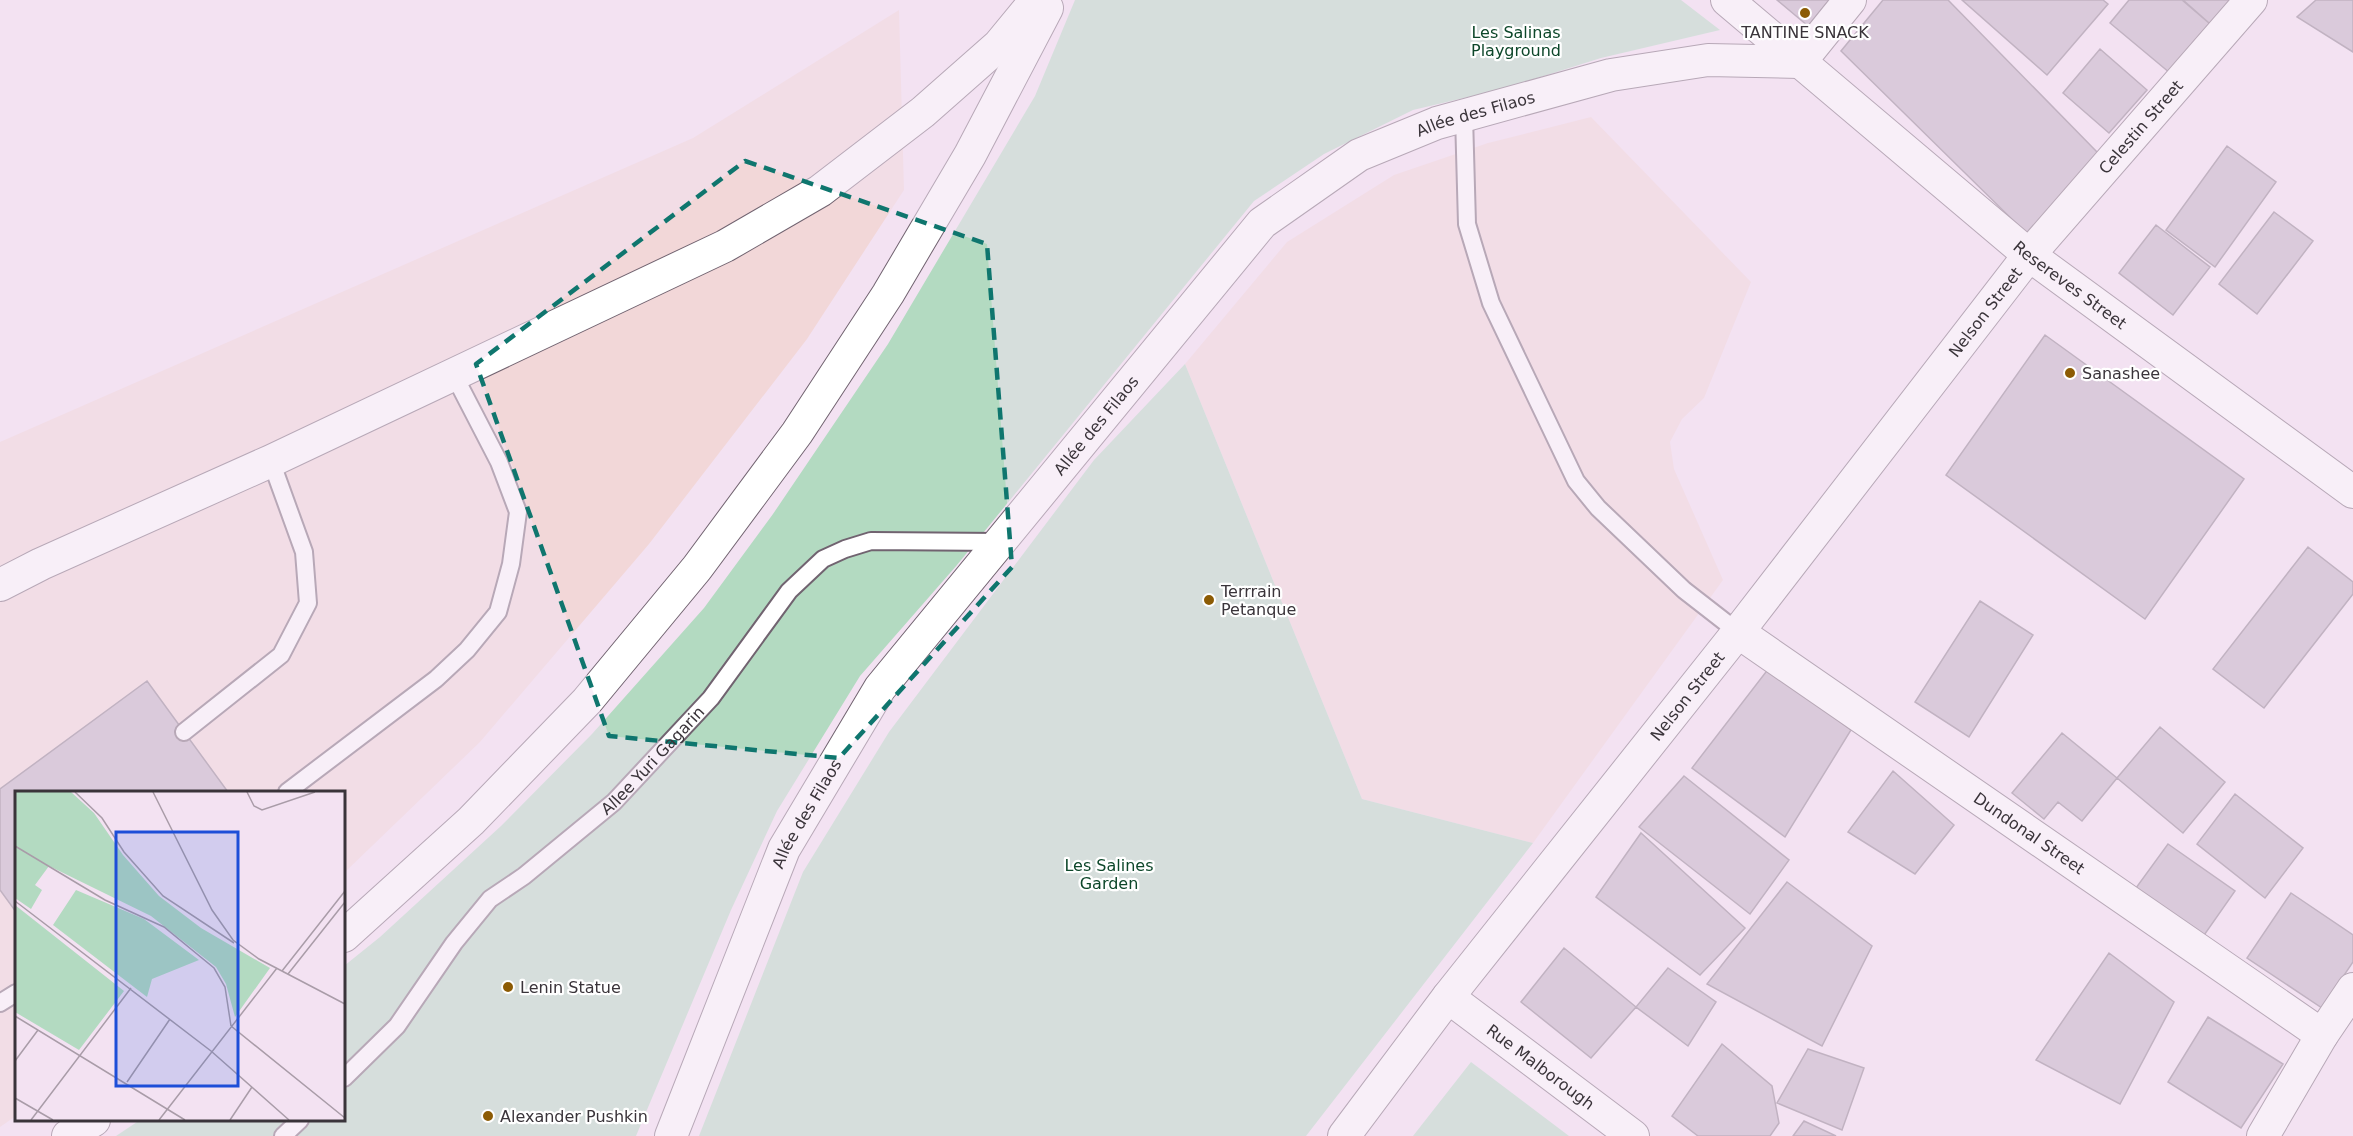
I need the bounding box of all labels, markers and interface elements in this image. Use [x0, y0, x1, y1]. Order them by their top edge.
marker: TANTINE SNACK [1798, 6, 1812, 20]
park label: Les Salinas Playground [1471, 23, 1561, 60]
place label: TANTINE SNACK [1740, 23, 1869, 42]
street label: Celestin Street [2095, 76, 2187, 178]
street label: Allée des Filaos [1413, 87, 1537, 140]
street label: Resereves Street [2010, 237, 2130, 333]
street label: Nelson Street [1944, 263, 2026, 361]
place label: Sanashee [2082, 364, 2160, 383]
marker: Sanashee [2063, 366, 2077, 380]
street label: Allée des Filaos [1050, 372, 1142, 479]
place label: Terrrain Petanque [1220, 582, 1296, 619]
marker: Terrrain Petanque [1202, 593, 1216, 607]
street label: Nelson Street [1646, 648, 1728, 744]
street label: Allee Yuri Gagarin [597, 702, 708, 819]
street label: Allée des Filaos [768, 756, 845, 871]
street label: Dundonal Street [1970, 788, 2089, 878]
inset map [15, 791, 345, 1121]
park label: Les Salines Garden [1064, 856, 1154, 893]
place label: Lenin Statue [520, 978, 621, 997]
marker: Lenin Statue [501, 980, 515, 994]
street label: Rue Malborough [1483, 1020, 1598, 1113]
place label: Alexander Pushkin [500, 1107, 648, 1126]
marker: Alexander Pushkin [481, 1109, 495, 1123]

